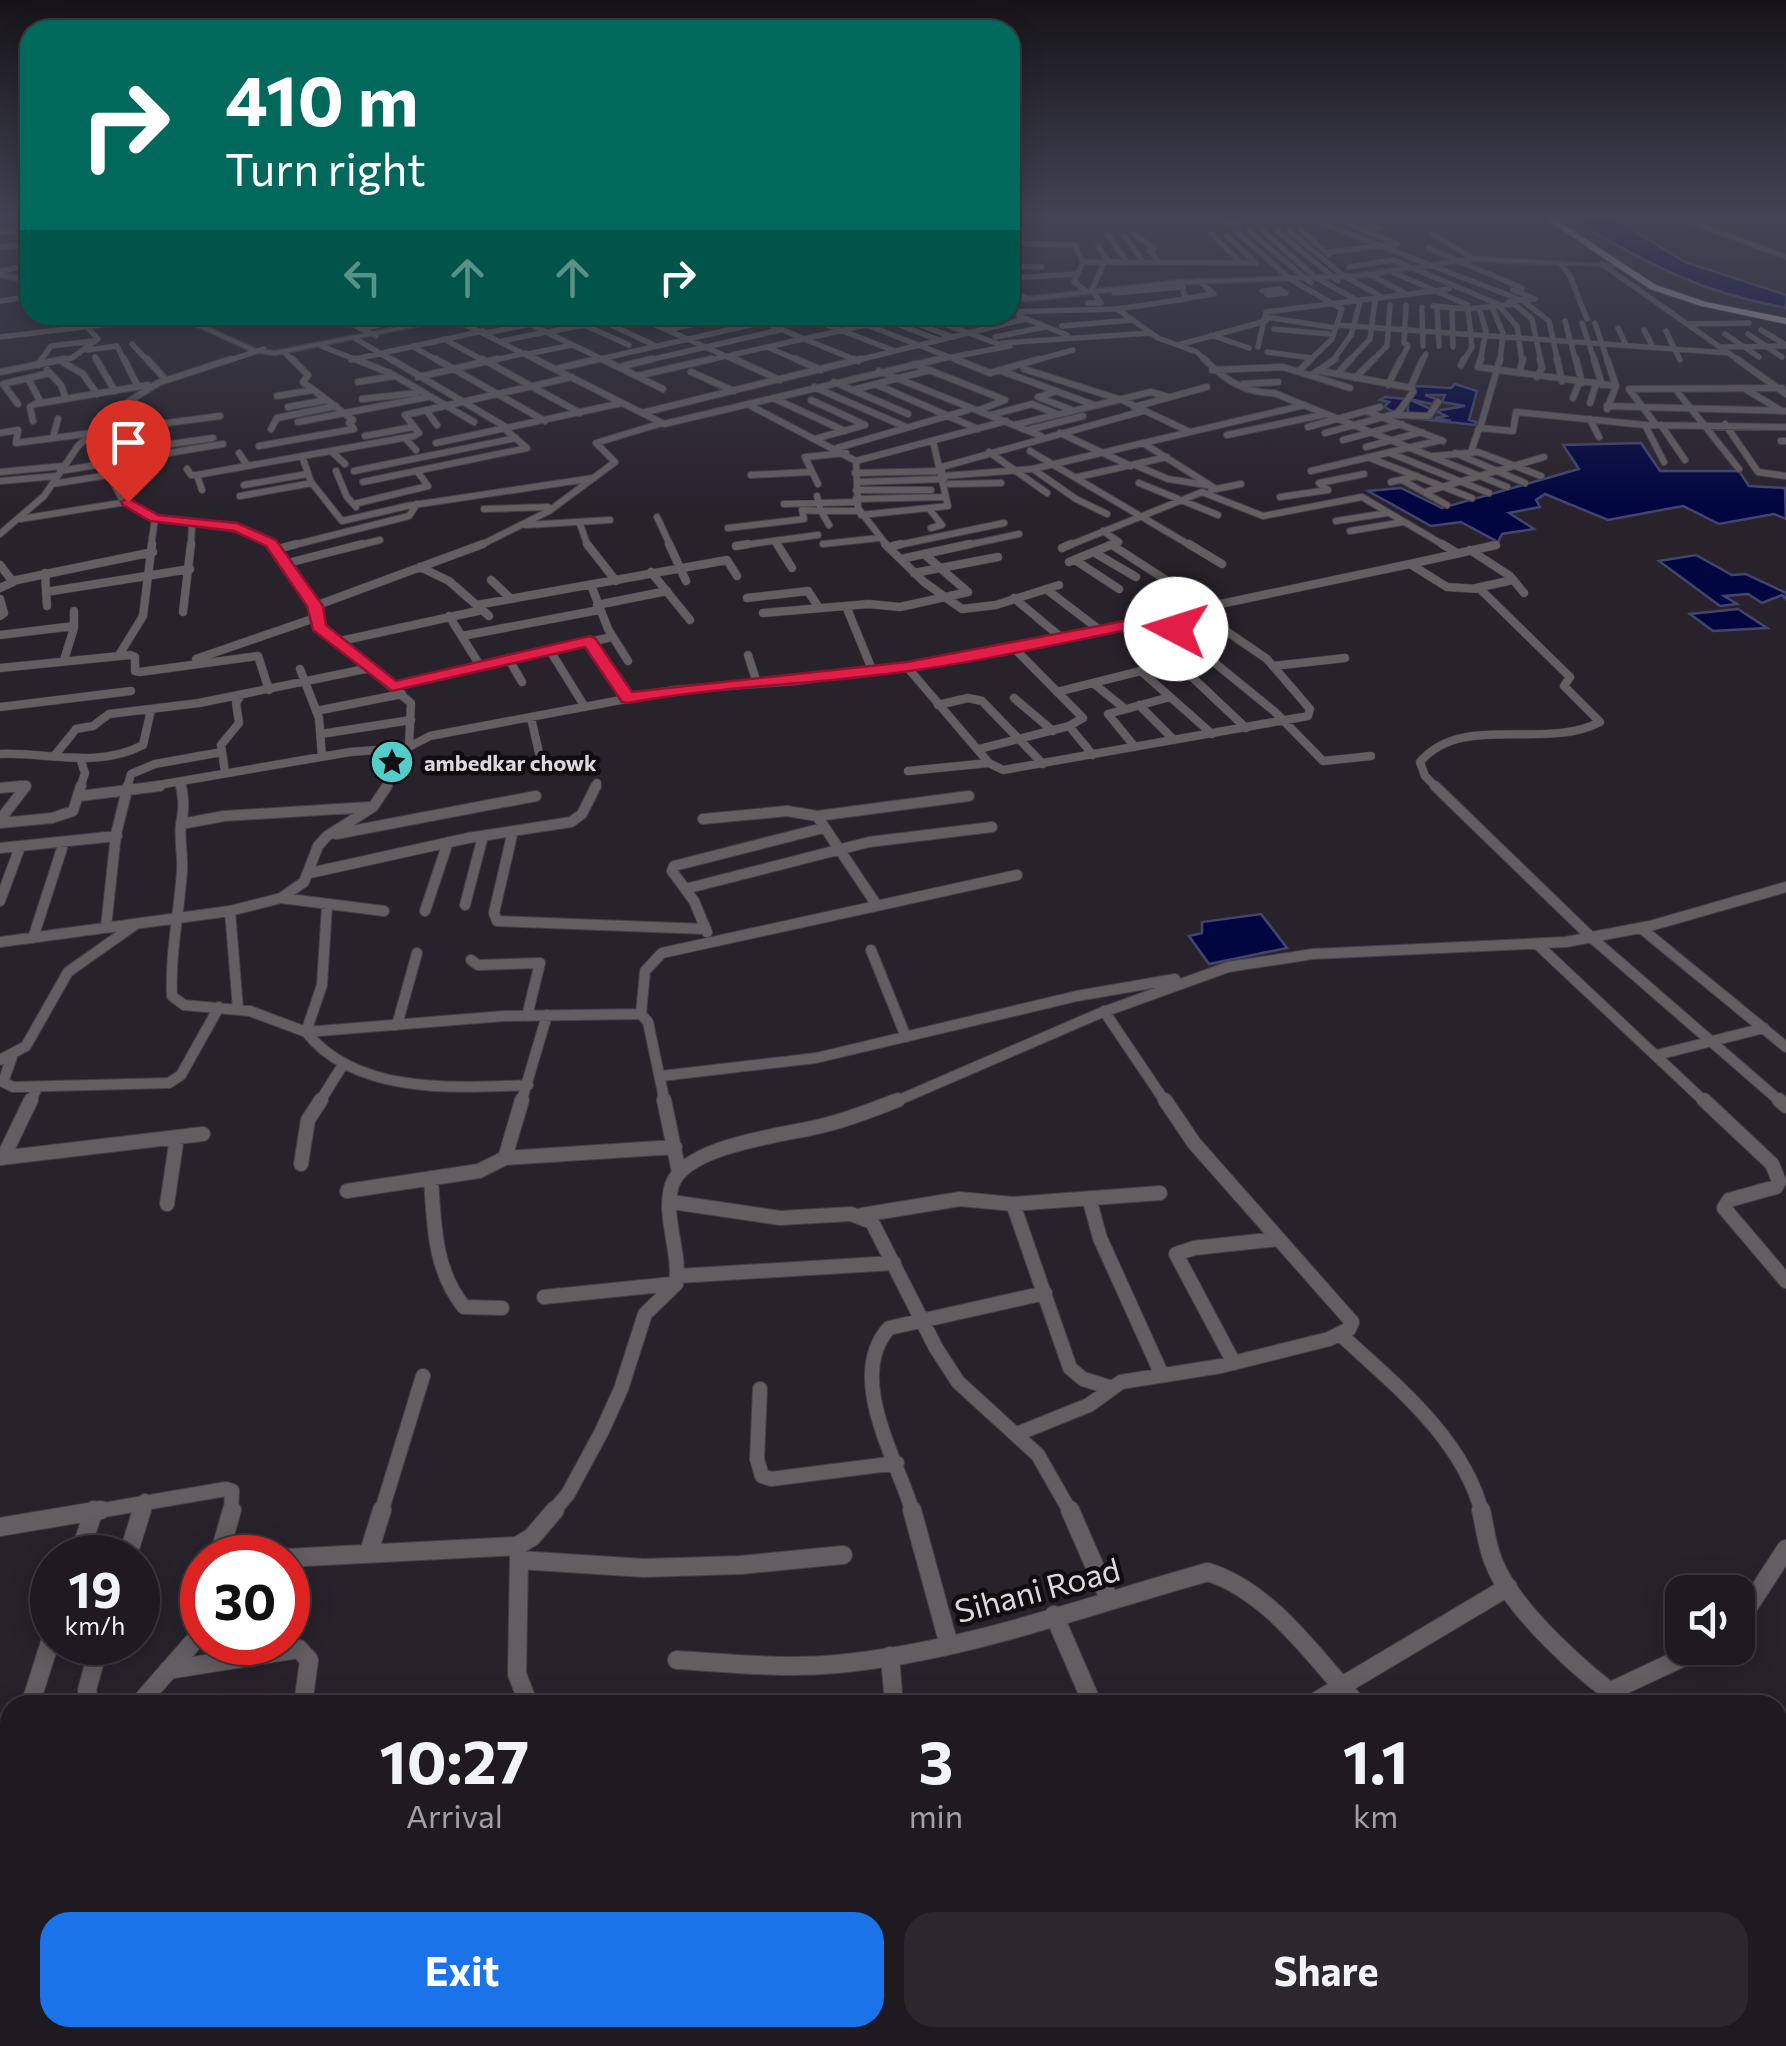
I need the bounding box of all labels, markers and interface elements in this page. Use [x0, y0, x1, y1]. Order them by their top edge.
text: 410 m [225, 55, 418, 140]
icon: right [60, 60, 190, 190]
text: Turn right [225, 140, 426, 195]
icon: left [335, 250, 390, 305]
icon: ahead [440, 250, 495, 305]
icon: ahead [545, 250, 600, 305]
icon: right [650, 250, 705, 305]
pin [86, 400, 171, 503]
icon: arrive [101, 415, 156, 470]
position arrow [1124, 577, 1228, 681]
place icon: ambedkar chowk [369, 739, 415, 785]
place label: ambedkar chowk [424, 749, 597, 776]
speed limit sign: 30 [180, 1535, 310, 1665]
street label: Sihani Road [950, 1548, 1124, 1630]
text: 19 [68, 1557, 122, 1618]
map controls [1665, 1575, 1755, 1665]
button: sound [1665, 1575, 1755, 1665]
text: km/h [65, 1610, 125, 1640]
text: 10:27 [380, 1723, 529, 1796]
text: 3 [918, 1723, 953, 1796]
text: 1.1 [1343, 1723, 1408, 1796]
text: Arrival [406, 1795, 503, 1835]
text: min [909, 1795, 963, 1835]
text: km [1353, 1795, 1398, 1835]
button: Exit [40, 1912, 884, 2027]
button: Share [904, 1912, 1748, 2027]

